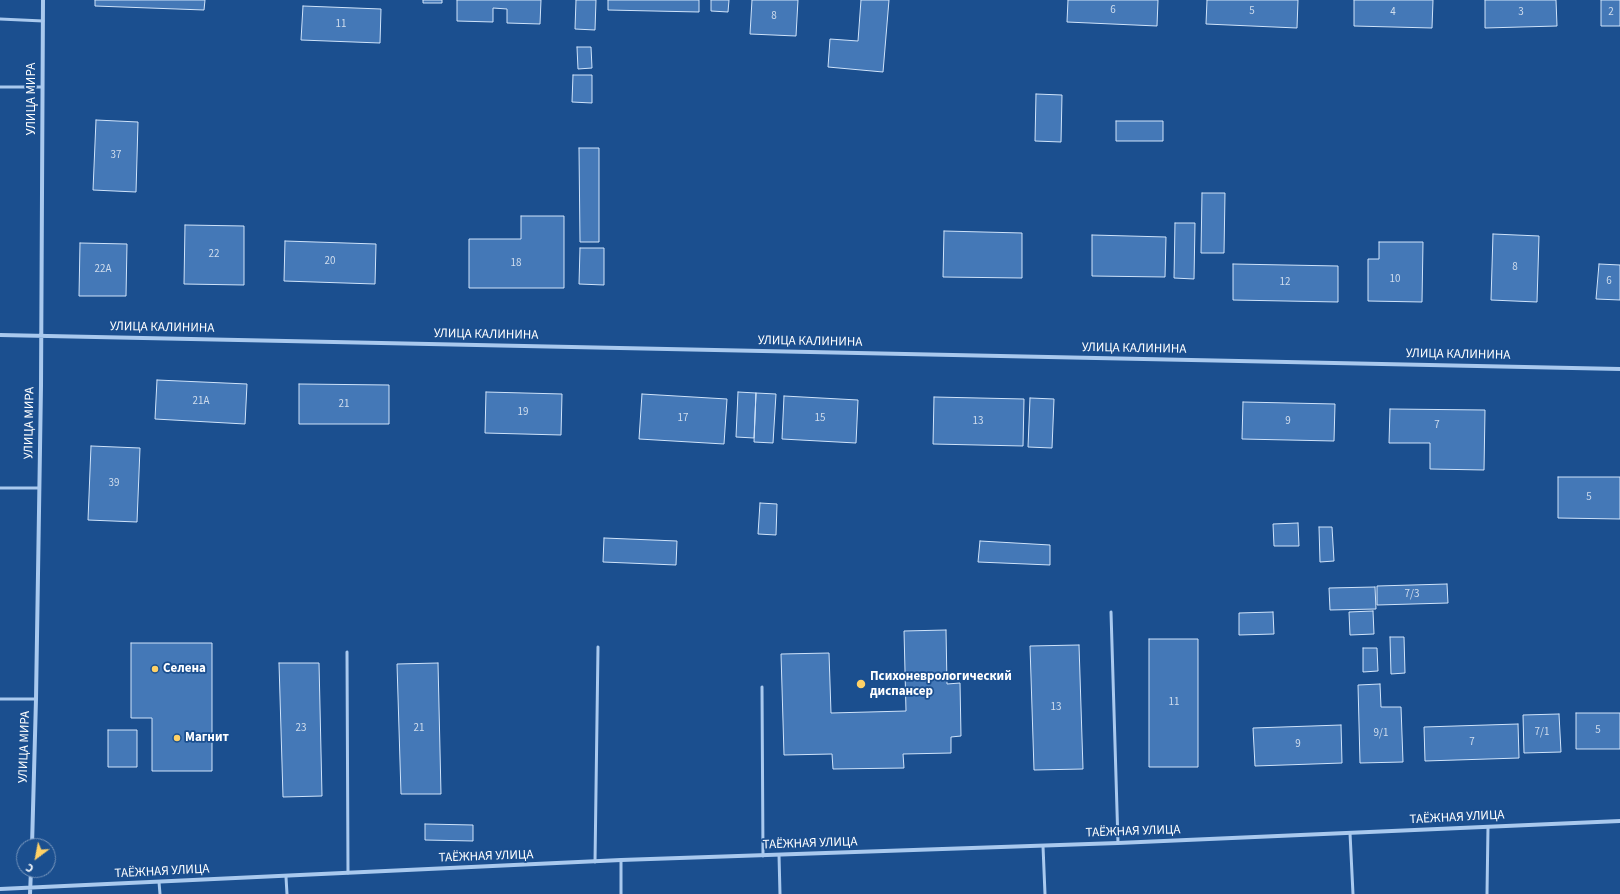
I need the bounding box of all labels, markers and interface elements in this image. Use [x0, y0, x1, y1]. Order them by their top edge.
house number: 6 [1110, 4, 1116, 18]
house number: 5 [1249, 5, 1255, 19]
house number: 4 [1390, 6, 1396, 20]
house number: 3 [1518, 6, 1524, 20]
house number: 2 [1608, 6, 1614, 20]
house number: 8 [771, 10, 777, 24]
house number: 11 [336, 18, 346, 32]
street label: УЛИЦА МИРА [24, 63, 40, 135]
house number: 37 [111, 149, 121, 163]
house number: 22 [209, 248, 219, 262]
house number: 20 [325, 255, 335, 269]
house number: 18 [511, 257, 521, 271]
house number: 8 [1512, 261, 1518, 275]
house number: 22А [95, 263, 111, 277]
house number: 10 [1390, 273, 1400, 287]
house number: 6 [1606, 275, 1612, 289]
house number: 12 [1280, 276, 1290, 290]
street label: УЛИЦА КАЛИНИНА [110, 319, 214, 337]
street label: УЛИЦА КАЛИНИНА [434, 326, 538, 344]
street label: УЛИЦА КАЛИНИНА [758, 333, 862, 351]
street label: УЛИЦА КАЛИНИНА [1082, 340, 1186, 358]
street label: УЛИЦА КАЛИНИНА [1406, 346, 1510, 364]
street label: УЛИЦА МИРА [22, 387, 38, 459]
house number: 21А [193, 395, 209, 409]
house number: 21 [339, 398, 349, 412]
house number: 19 [518, 406, 528, 420]
house number: 17 [678, 412, 688, 426]
house number: 15 [815, 412, 825, 426]
house number: 13 [973, 415, 983, 429]
house number: 9 [1285, 415, 1291, 429]
house number: 7 [1434, 419, 1440, 433]
house number: 39 [109, 477, 119, 491]
house number: 5 [1586, 491, 1592, 505]
house number: 7/3 [1405, 588, 1419, 602]
place label: Селена [163, 661, 206, 677]
marker: Селена [150, 664, 160, 674]
place label: Психоневрологический диспансер [870, 669, 1012, 700]
marker: Психоневрологический диспансер [855, 678, 867, 690]
house number: 11 [1169, 696, 1179, 710]
house number: 13 [1051, 701, 1061, 715]
street label: УЛИЦА МИРА [16, 711, 34, 783]
house number: 23 [296, 722, 306, 736]
house number: 21 [414, 722, 424, 736]
house number: 5 [1595, 724, 1601, 738]
house number: 7/1 [1535, 726, 1549, 740]
house number: 9/1 [1374, 727, 1388, 741]
place label: Магнит [185, 730, 229, 746]
marker: Магнит [172, 733, 182, 743]
house number: 7 [1469, 736, 1475, 750]
house number: 9 [1295, 738, 1301, 752]
street label: ТАЁЖНАЯ УЛИЦА [1409, 808, 1505, 828]
street label: ТАЁЖНАЯ УЛИЦА [1085, 823, 1181, 841]
street label: ТАЁЖНАЯ УЛИЦА [762, 835, 858, 853]
north arrow [16, 838, 56, 878]
street label: ТАЁЖНАЯ УЛИЦА [438, 848, 534, 866]
text: С [23, 860, 37, 876]
street label: ТАЁЖНАЯ УЛИЦА [114, 862, 210, 882]

